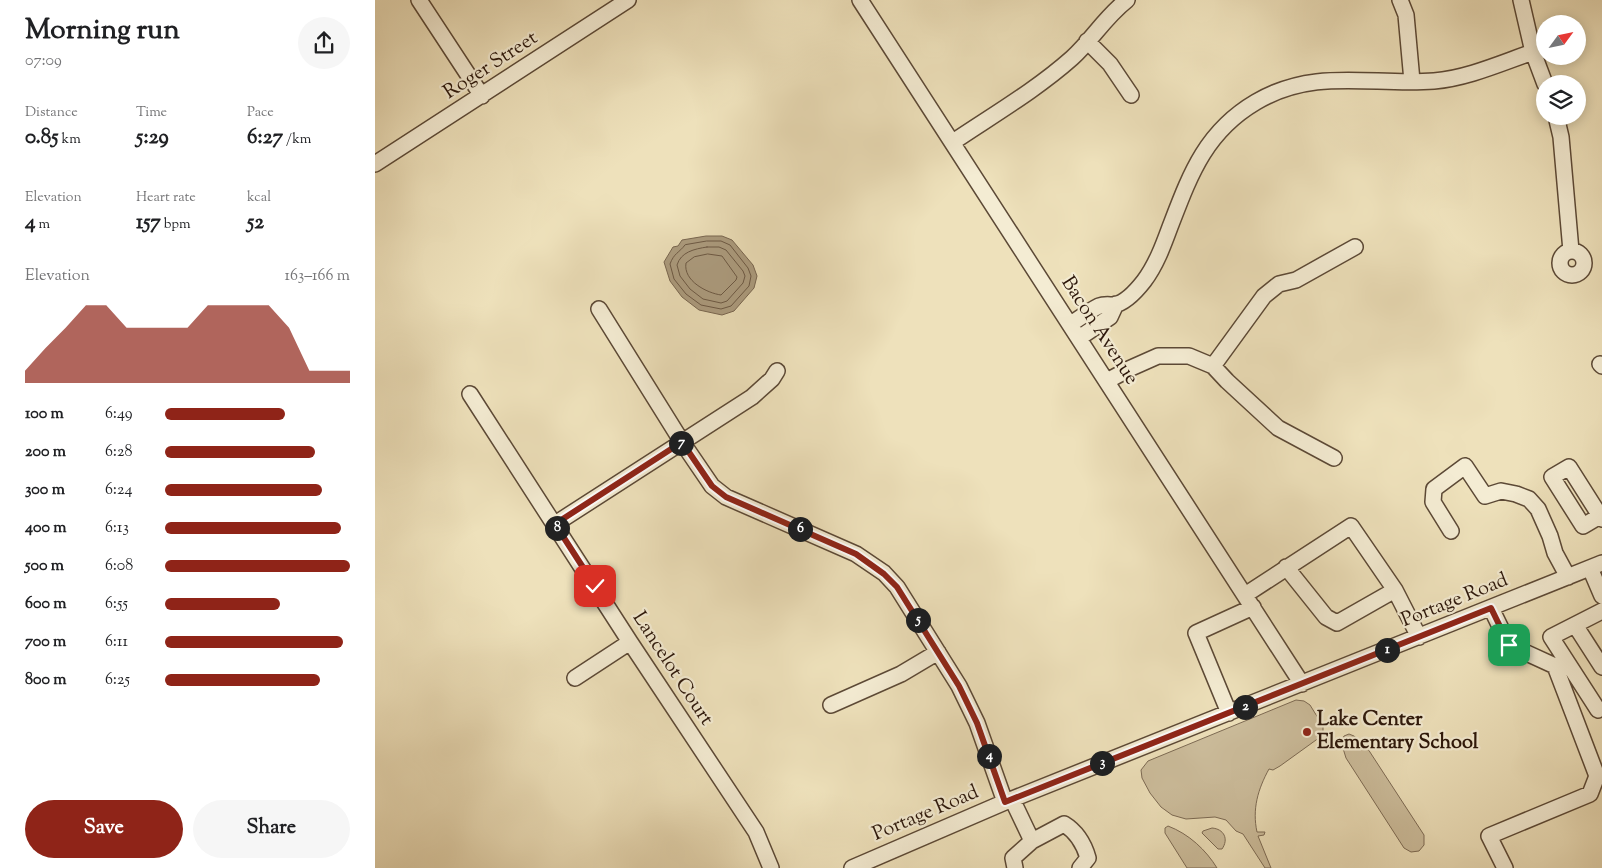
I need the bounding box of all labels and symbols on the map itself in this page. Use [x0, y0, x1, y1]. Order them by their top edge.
north arrow [1536, 15, 1586, 65]
street label: Roger Street [438, 25, 544, 107]
street label: Bacon Avenue [1053, 271, 1145, 391]
pin: 7 [669, 430, 693, 456]
pin: 8 [545, 516, 569, 540]
pin: 6 [787, 516, 813, 542]
pin [574, 565, 616, 607]
street label: Portage Road [1397, 566, 1513, 636]
street label: Lancelot Court [624, 606, 720, 732]
pin: 5 [905, 608, 931, 632]
pin [1488, 624, 1530, 666]
pin: 1 [1375, 638, 1399, 662]
pin: 2 [1233, 694, 1257, 720]
place label: Lake Center Elementary School [1317, 706, 1479, 758]
marker: Lake Center Elementary School [1301, 726, 1313, 738]
pin: 4 [977, 744, 1001, 768]
pin: 3 [1089, 750, 1115, 776]
street label: Portage Road [868, 779, 984, 849]

